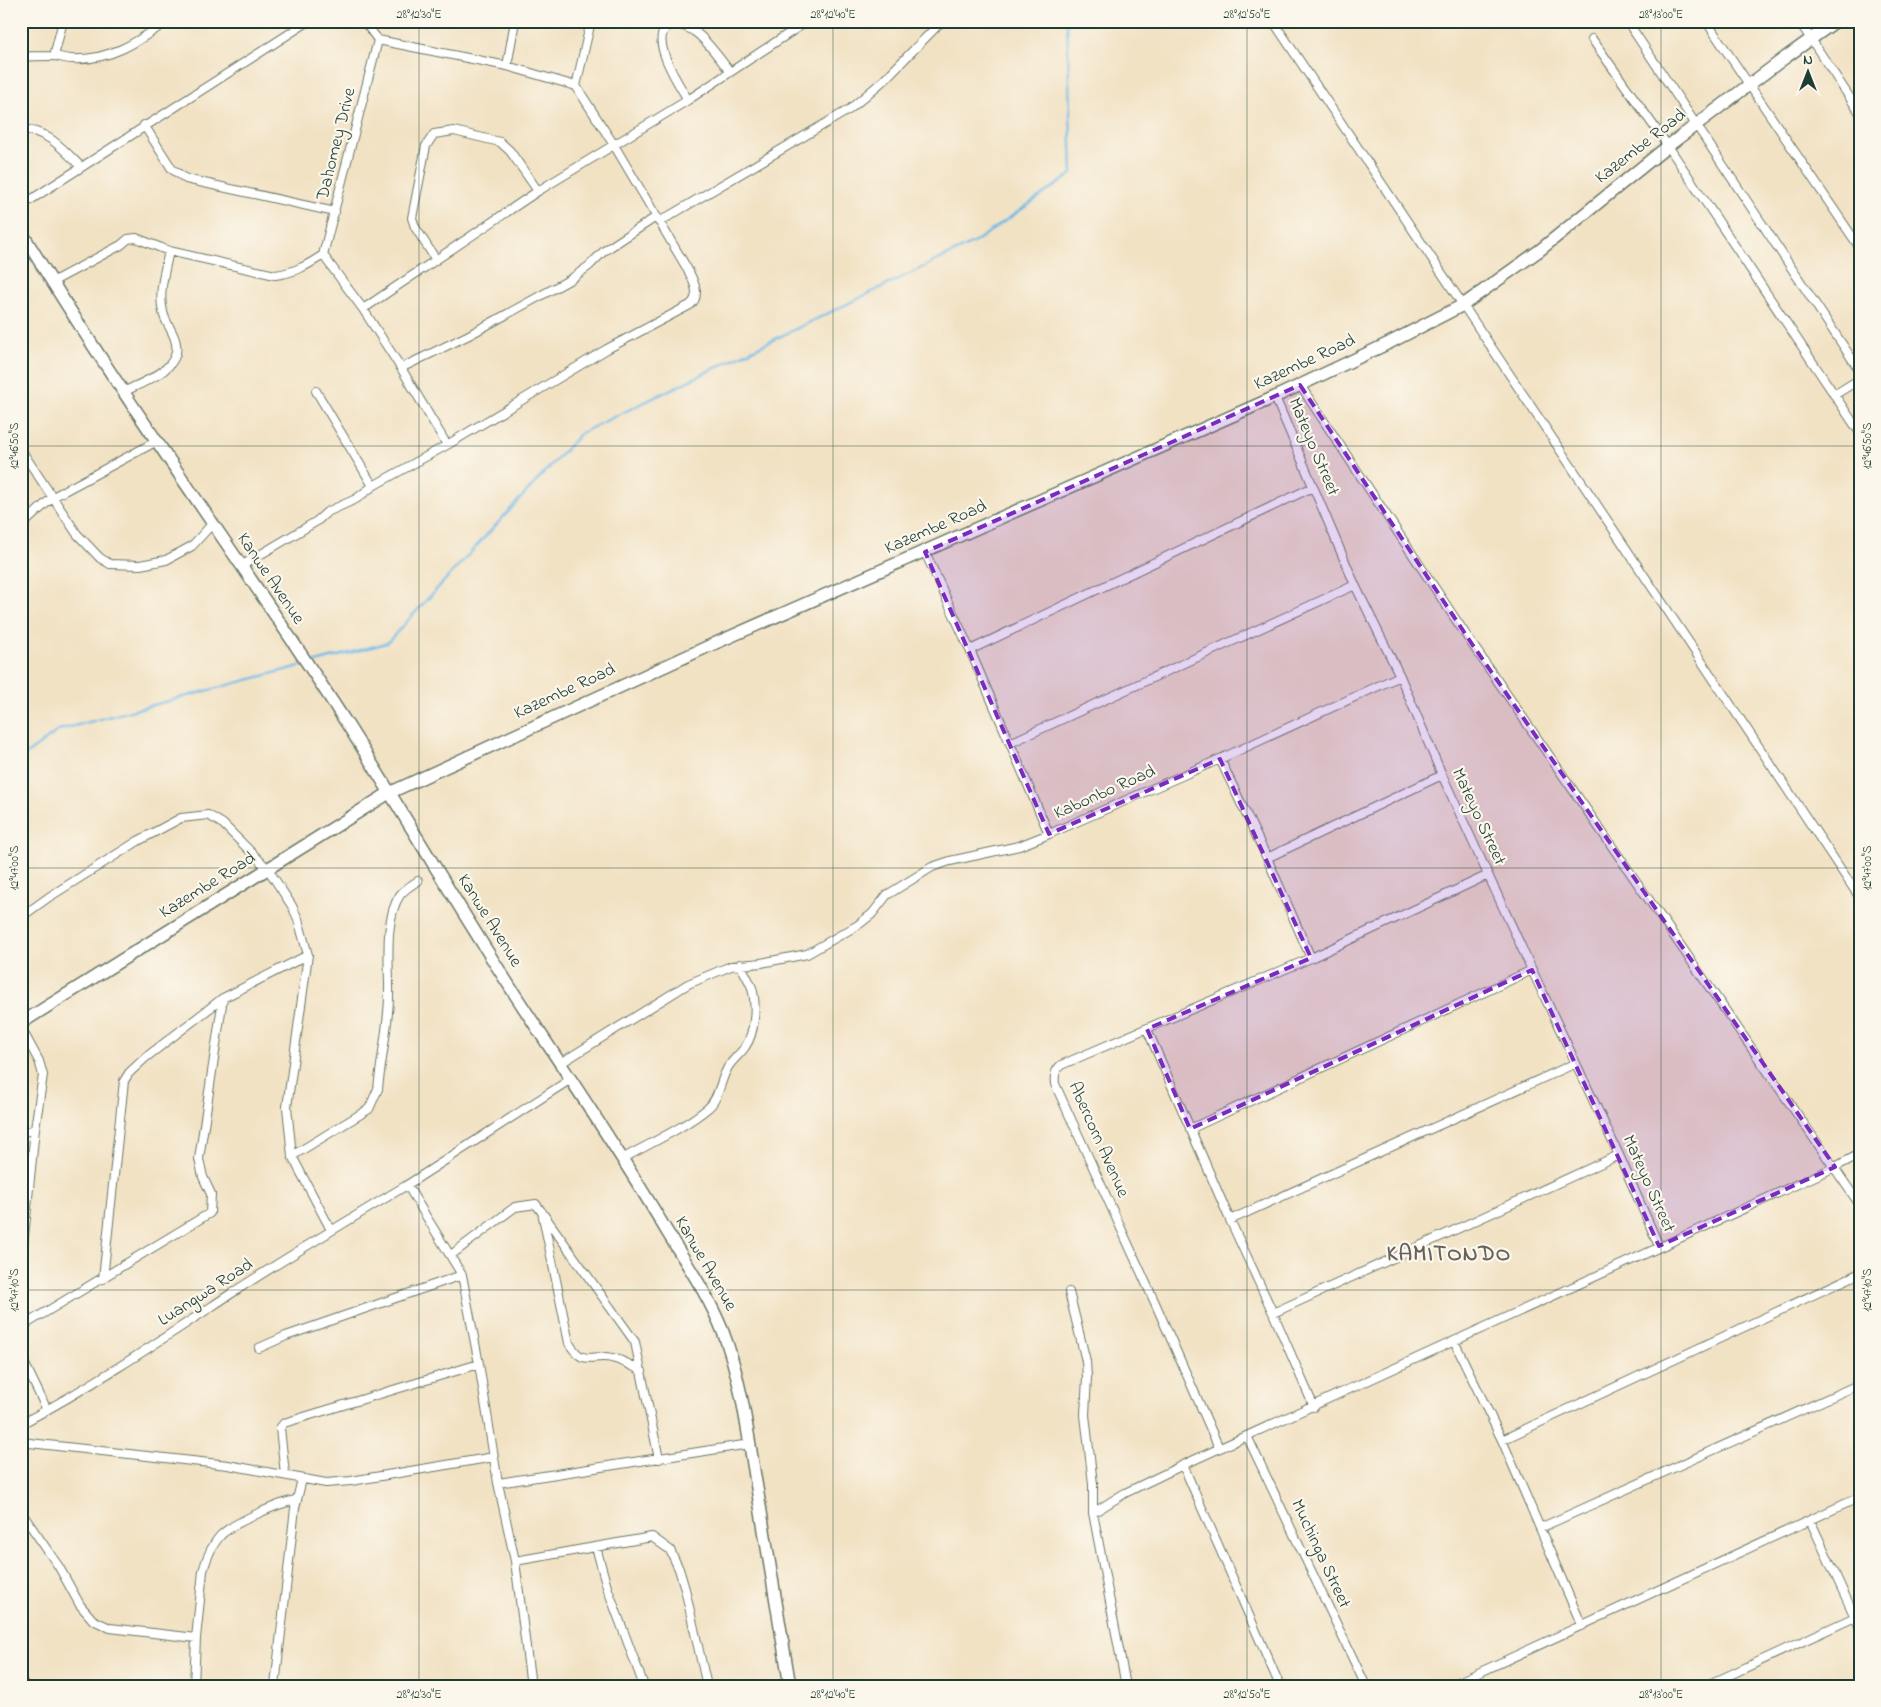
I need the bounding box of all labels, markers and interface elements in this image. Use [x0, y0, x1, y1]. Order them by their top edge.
text: 28°12'30"E [397, 6, 441, 24]
text: 28°12'40"E [811, 6, 855, 24]
text: 28°12'50"E [1224, 6, 1270, 24]
text: 28°13'00"E [1639, 6, 1683, 24]
north arrow [1784, 48, 1834, 98]
text: N [1803, 50, 1813, 71]
street label: Dahomey Drive [310, 84, 364, 204]
street label: Kazembe Road [1590, 103, 1692, 191]
street label: Kazembe Road [1250, 328, 1360, 398]
street label: Mateyo Street [1281, 394, 1345, 500]
text: 12°46'50"S [6, 422, 24, 470]
text: 12°46'50"S [1859, 422, 1877, 470]
street label: Kazembe Road [881, 494, 991, 562]
street label: Kanwe Avenue [230, 528, 311, 631]
street label: Kazembe Road [510, 657, 620, 727]
street label: Kabonbo Road [1050, 759, 1160, 827]
street label: Mateyo Street [1444, 764, 1512, 870]
text: 12°47'00"S [6, 845, 24, 891]
text: 12°47'00"S [1859, 845, 1877, 891]
street label: Kazembe Road [155, 846, 261, 926]
street label: Kanwe Avenue [450, 869, 528, 973]
street label: Abercorn Avenue [1061, 1078, 1136, 1203]
street label: Mateyo Street [1615, 1131, 1681, 1237]
street label: Kanwe Avenue [667, 1212, 743, 1317]
district label: KAMITONDO [1387, 1239, 1511, 1271]
street label: Luangwa Road [153, 1252, 259, 1334]
text: 12°47'10"S [6, 1268, 24, 1312]
text: 12°47'10"S [1859, 1268, 1877, 1312]
street label: Muchinga Street [1282, 1495, 1357, 1613]
text: 28°12'30"E [397, 1686, 441, 1704]
text: 28°12'40"E [811, 1686, 855, 1704]
text: 28°12'50"E [1224, 1686, 1270, 1704]
text: 28°13'00"E [1639, 1686, 1683, 1704]

